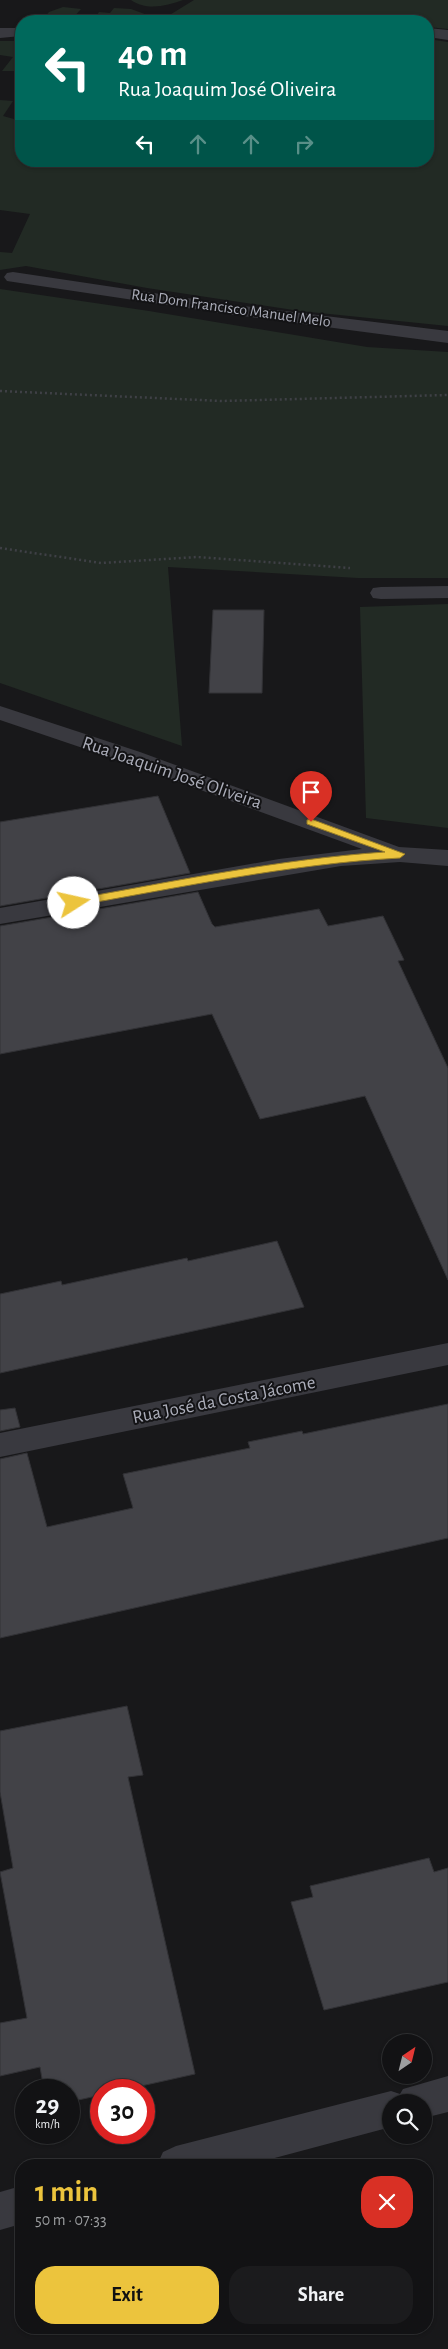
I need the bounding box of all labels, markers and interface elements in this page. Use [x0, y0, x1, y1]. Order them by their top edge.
icon: left [35, 35, 100, 100]
text: 40 m [118, 37, 187, 72]
text: Rua Joaquim José Oliveira [118, 78, 336, 100]
icon: left [131, 130, 159, 158]
icon: ahead [184, 130, 212, 158]
icon: ahead [237, 130, 265, 158]
icon: right [290, 130, 318, 158]
street label: Rua Dom Francisco Manuel Melo [130, 286, 332, 330]
street label: Rua Joaquim José Oliveira [80, 733, 264, 813]
pin [290, 771, 332, 822]
icon: arrive [297, 778, 325, 806]
position arrow [47, 876, 99, 928]
street label: Rua José da Costa Jácome [131, 1373, 317, 1427]
north arrow [382, 2034, 432, 2084]
map controls [382, 2034, 432, 2144]
speed limit sign: 30 [90, 2079, 155, 2144]
text: 29 [36, 2093, 59, 2118]
button: search [382, 2094, 432, 2144]
text: km/h [35, 2118, 60, 2130]
button: close [361, 2176, 413, 2228]
text: 1 min [35, 2177, 98, 2207]
text: 50 m · 07:33 [35, 2212, 107, 2228]
button: Exit [35, 2266, 219, 2324]
button: Share [229, 2266, 413, 2324]

